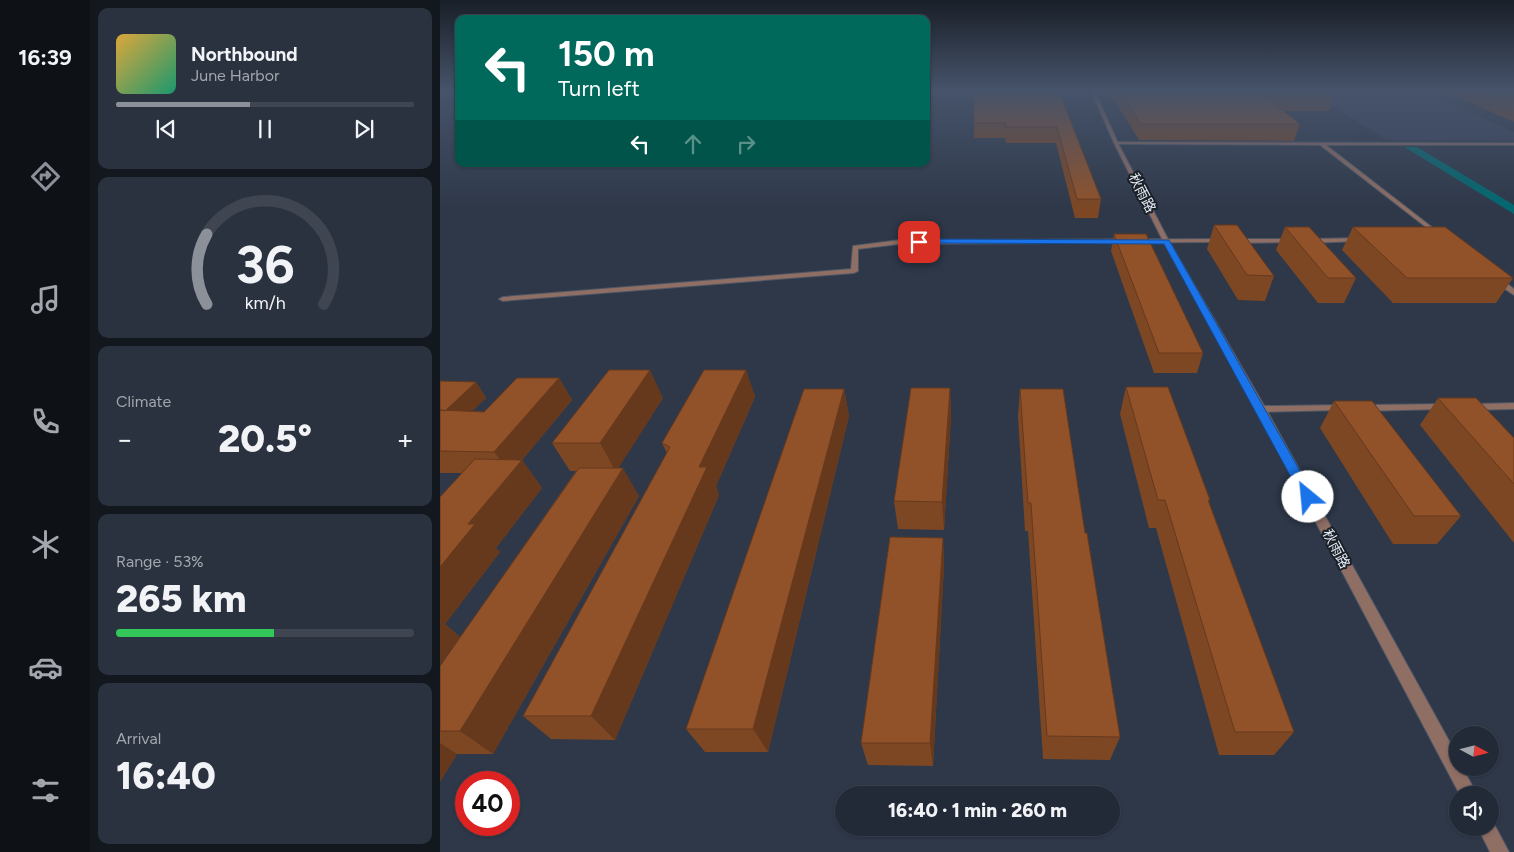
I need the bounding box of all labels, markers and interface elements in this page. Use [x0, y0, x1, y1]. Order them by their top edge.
text: 150 m [558, 33, 655, 75]
icon: left [475, 35, 540, 100]
text: Northbound [191, 43, 298, 66]
text: 16:39 [18, 44, 72, 71]
text: June Harbor [191, 66, 279, 85]
text: Turn left [558, 75, 640, 102]
icon: previous [152, 115, 180, 143]
icon: pause [251, 115, 279, 143]
icon: next [350, 115, 378, 143]
icon: left [626, 130, 654, 158]
icon: ahead [679, 130, 707, 158]
icon: right [732, 130, 760, 158]
icon: directions [28, 159, 63, 194]
street label: 秋雨路 [1125, 170, 1159, 216]
pin [898, 221, 940, 263]
icon: arrive [905, 228, 933, 256]
text: 36 [235, 234, 295, 296]
icon: music [28, 282, 63, 317]
text: km/h [245, 292, 285, 313]
text: Climate [116, 392, 171, 411]
icon: phone [28, 404, 63, 439]
text: 20.5° [218, 416, 312, 462]
text: − [116, 422, 133, 456]
text: + [397, 422, 414, 456]
position arrow [1281, 470, 1333, 522]
street label: 秋雨路 [1319, 526, 1353, 572]
icon: climate [28, 527, 63, 562]
text: Range · 53% [116, 552, 204, 571]
text: 265 km [116, 576, 247, 622]
icon: car [28, 650, 63, 685]
north arrow [1449, 726, 1499, 776]
map controls [1449, 726, 1499, 836]
text: Arrival [116, 729, 161, 748]
text: 16:40 [116, 753, 216, 799]
speed limit sign: 40 [455, 771, 520, 836]
icon: filters [28, 773, 63, 808]
button: sound [1449, 786, 1499, 836]
text: 16:40 · 1 min · 260 m [888, 799, 1067, 822]

